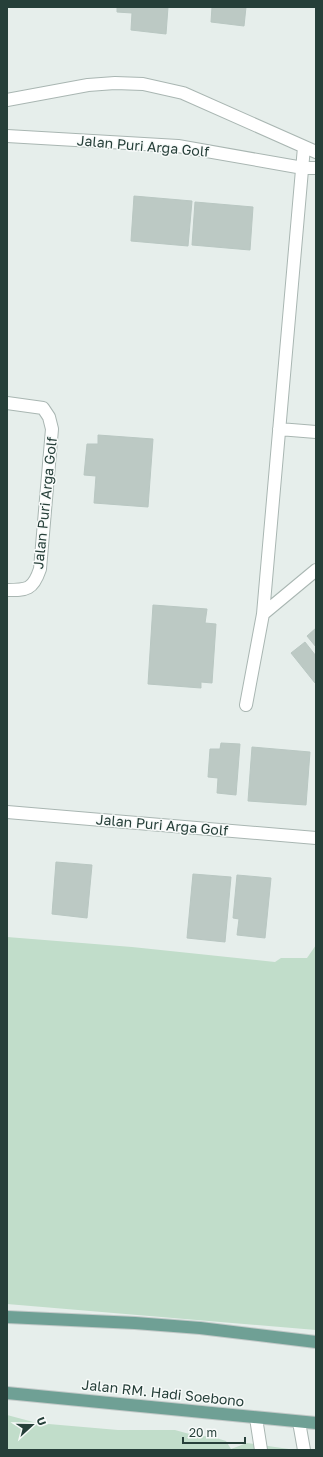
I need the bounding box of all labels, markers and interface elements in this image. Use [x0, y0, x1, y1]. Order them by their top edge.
street label: Jalan Puri Arga Golf [76, 131, 210, 160]
street label: Jalan Puri Arga Golf [29, 436, 60, 570]
street label: Jalan Puri Arga Golf [95, 810, 229, 839]
street label: Jalan RM. Hadi Soebono [81, 1376, 245, 1409]
north arrow [12, 1405, 52, 1445]
text: U [34, 1415, 49, 1427]
scale bar [183, 1419, 245, 1445]
text: 20 m [189, 1425, 217, 1440]

